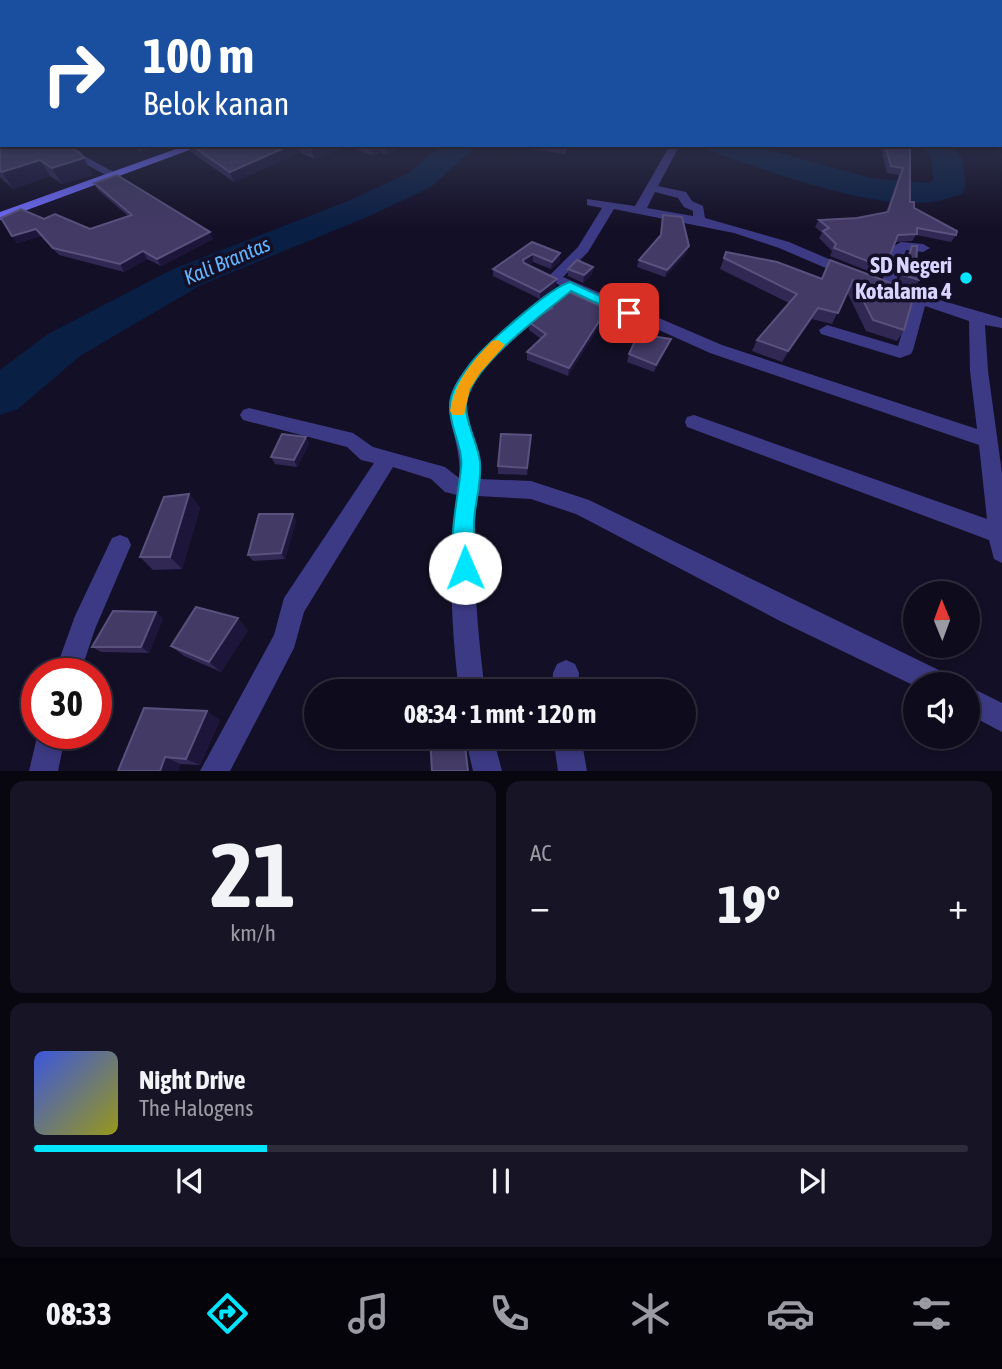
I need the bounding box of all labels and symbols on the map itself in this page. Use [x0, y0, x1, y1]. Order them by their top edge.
water label: Kali Brantas [180, 231, 273, 289]
place label: SD Negeri Kotalama 4 [855, 252, 952, 304]
marker: SD Negeri Kotalama 4 [958, 270, 974, 286]
pin [599, 283, 659, 343]
position arrow [428, 531, 502, 605]
north arrow [903, 581, 980, 658]
speed limit sign: 30 [21, 658, 112, 749]

